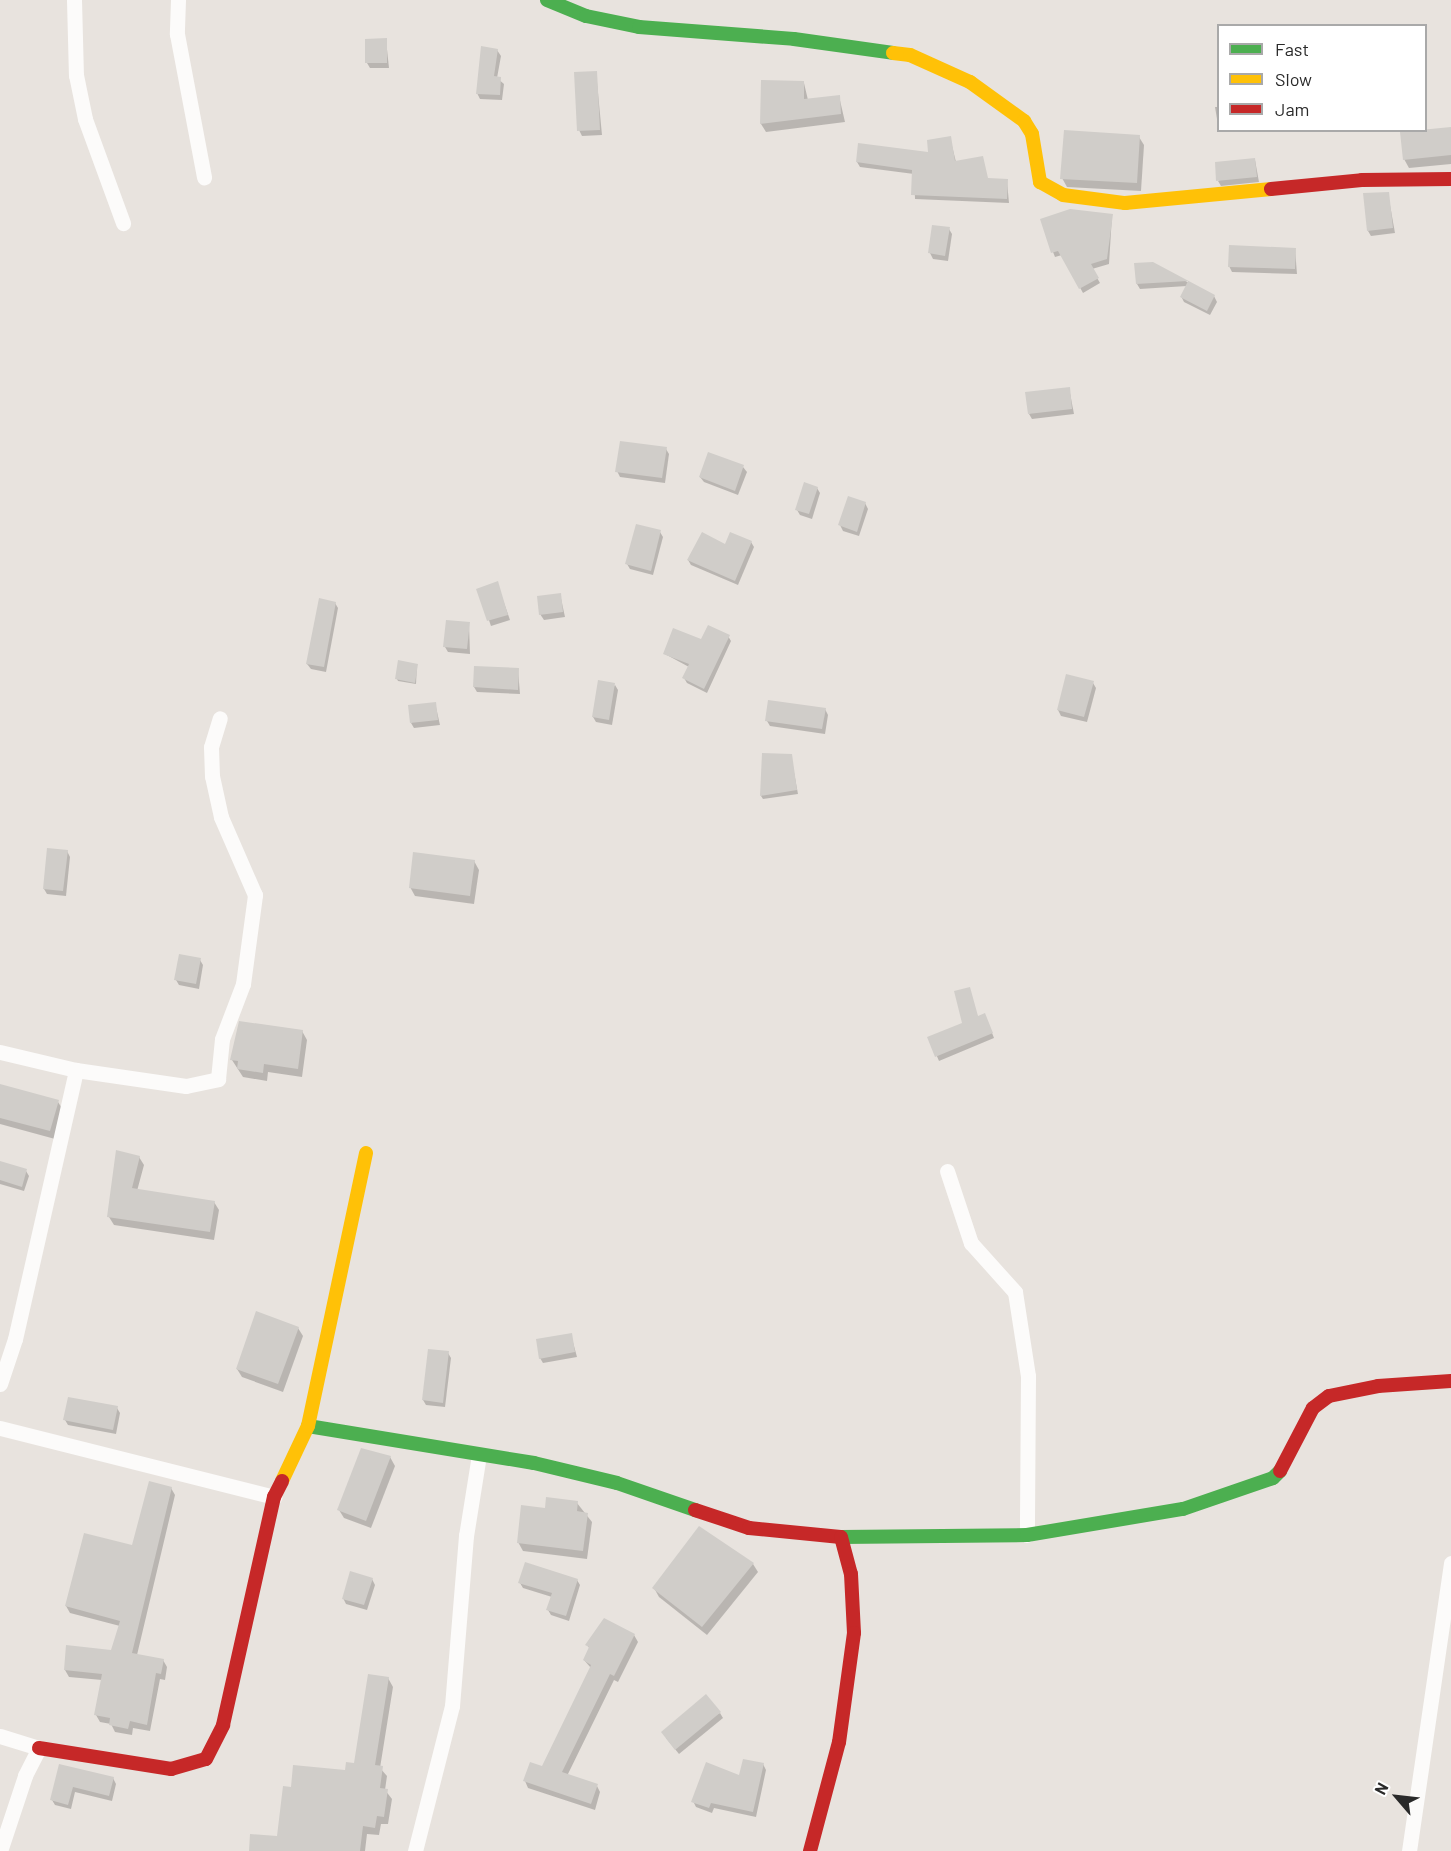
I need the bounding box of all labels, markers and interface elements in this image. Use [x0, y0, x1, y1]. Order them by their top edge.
legend [1217, 24, 1427, 132]
text: Fast [1275, 38, 1309, 60]
text: Slow [1275, 68, 1312, 90]
text: Jam [1275, 98, 1309, 120]
north arrow [1367, 1767, 1427, 1827]
text: N [1370, 1779, 1392, 1797]

